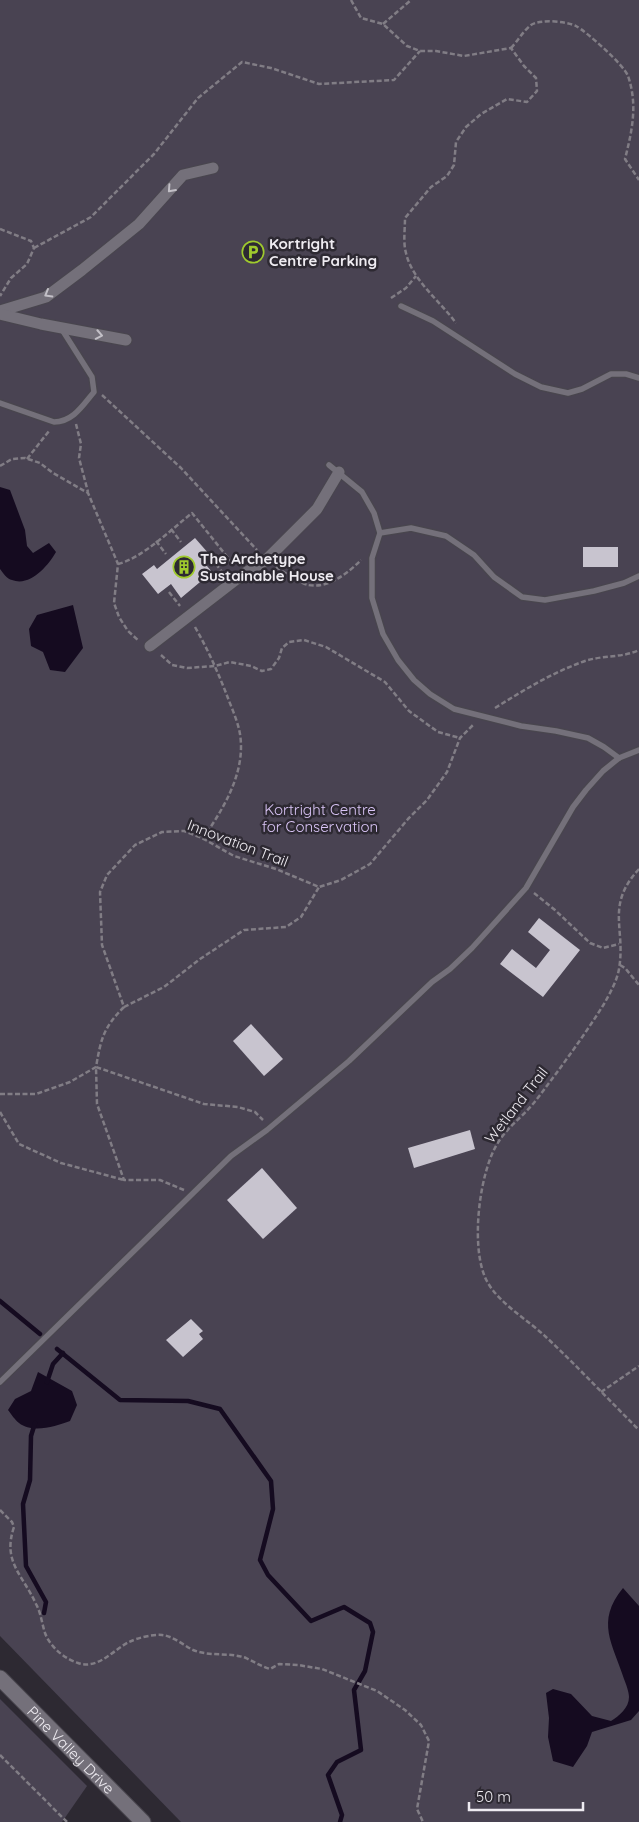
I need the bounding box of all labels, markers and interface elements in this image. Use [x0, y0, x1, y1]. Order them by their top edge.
one-way arrow [168, 183, 177, 192]
place label: Kortright Centre Parking [269, 234, 377, 270]
parking icon: Kortright Centre Parking [241, 240, 265, 264]
one-way arrow [44, 288, 53, 298]
one-way arrow [95, 330, 103, 340]
place label: The Archetype Sustainable House [200, 549, 334, 585]
building icon: The Archetype Sustainable House [172, 555, 196, 579]
park label: Kortright Centre for Conservation [262, 800, 378, 836]
street label: Innovation Trail [185, 815, 291, 871]
street label: Wetland Trail [480, 1063, 552, 1147]
street label: Pine Valley Drive [23, 1702, 119, 1798]
scale bar [469, 1780, 583, 1812]
text: 50 m [476, 1787, 511, 1806]

